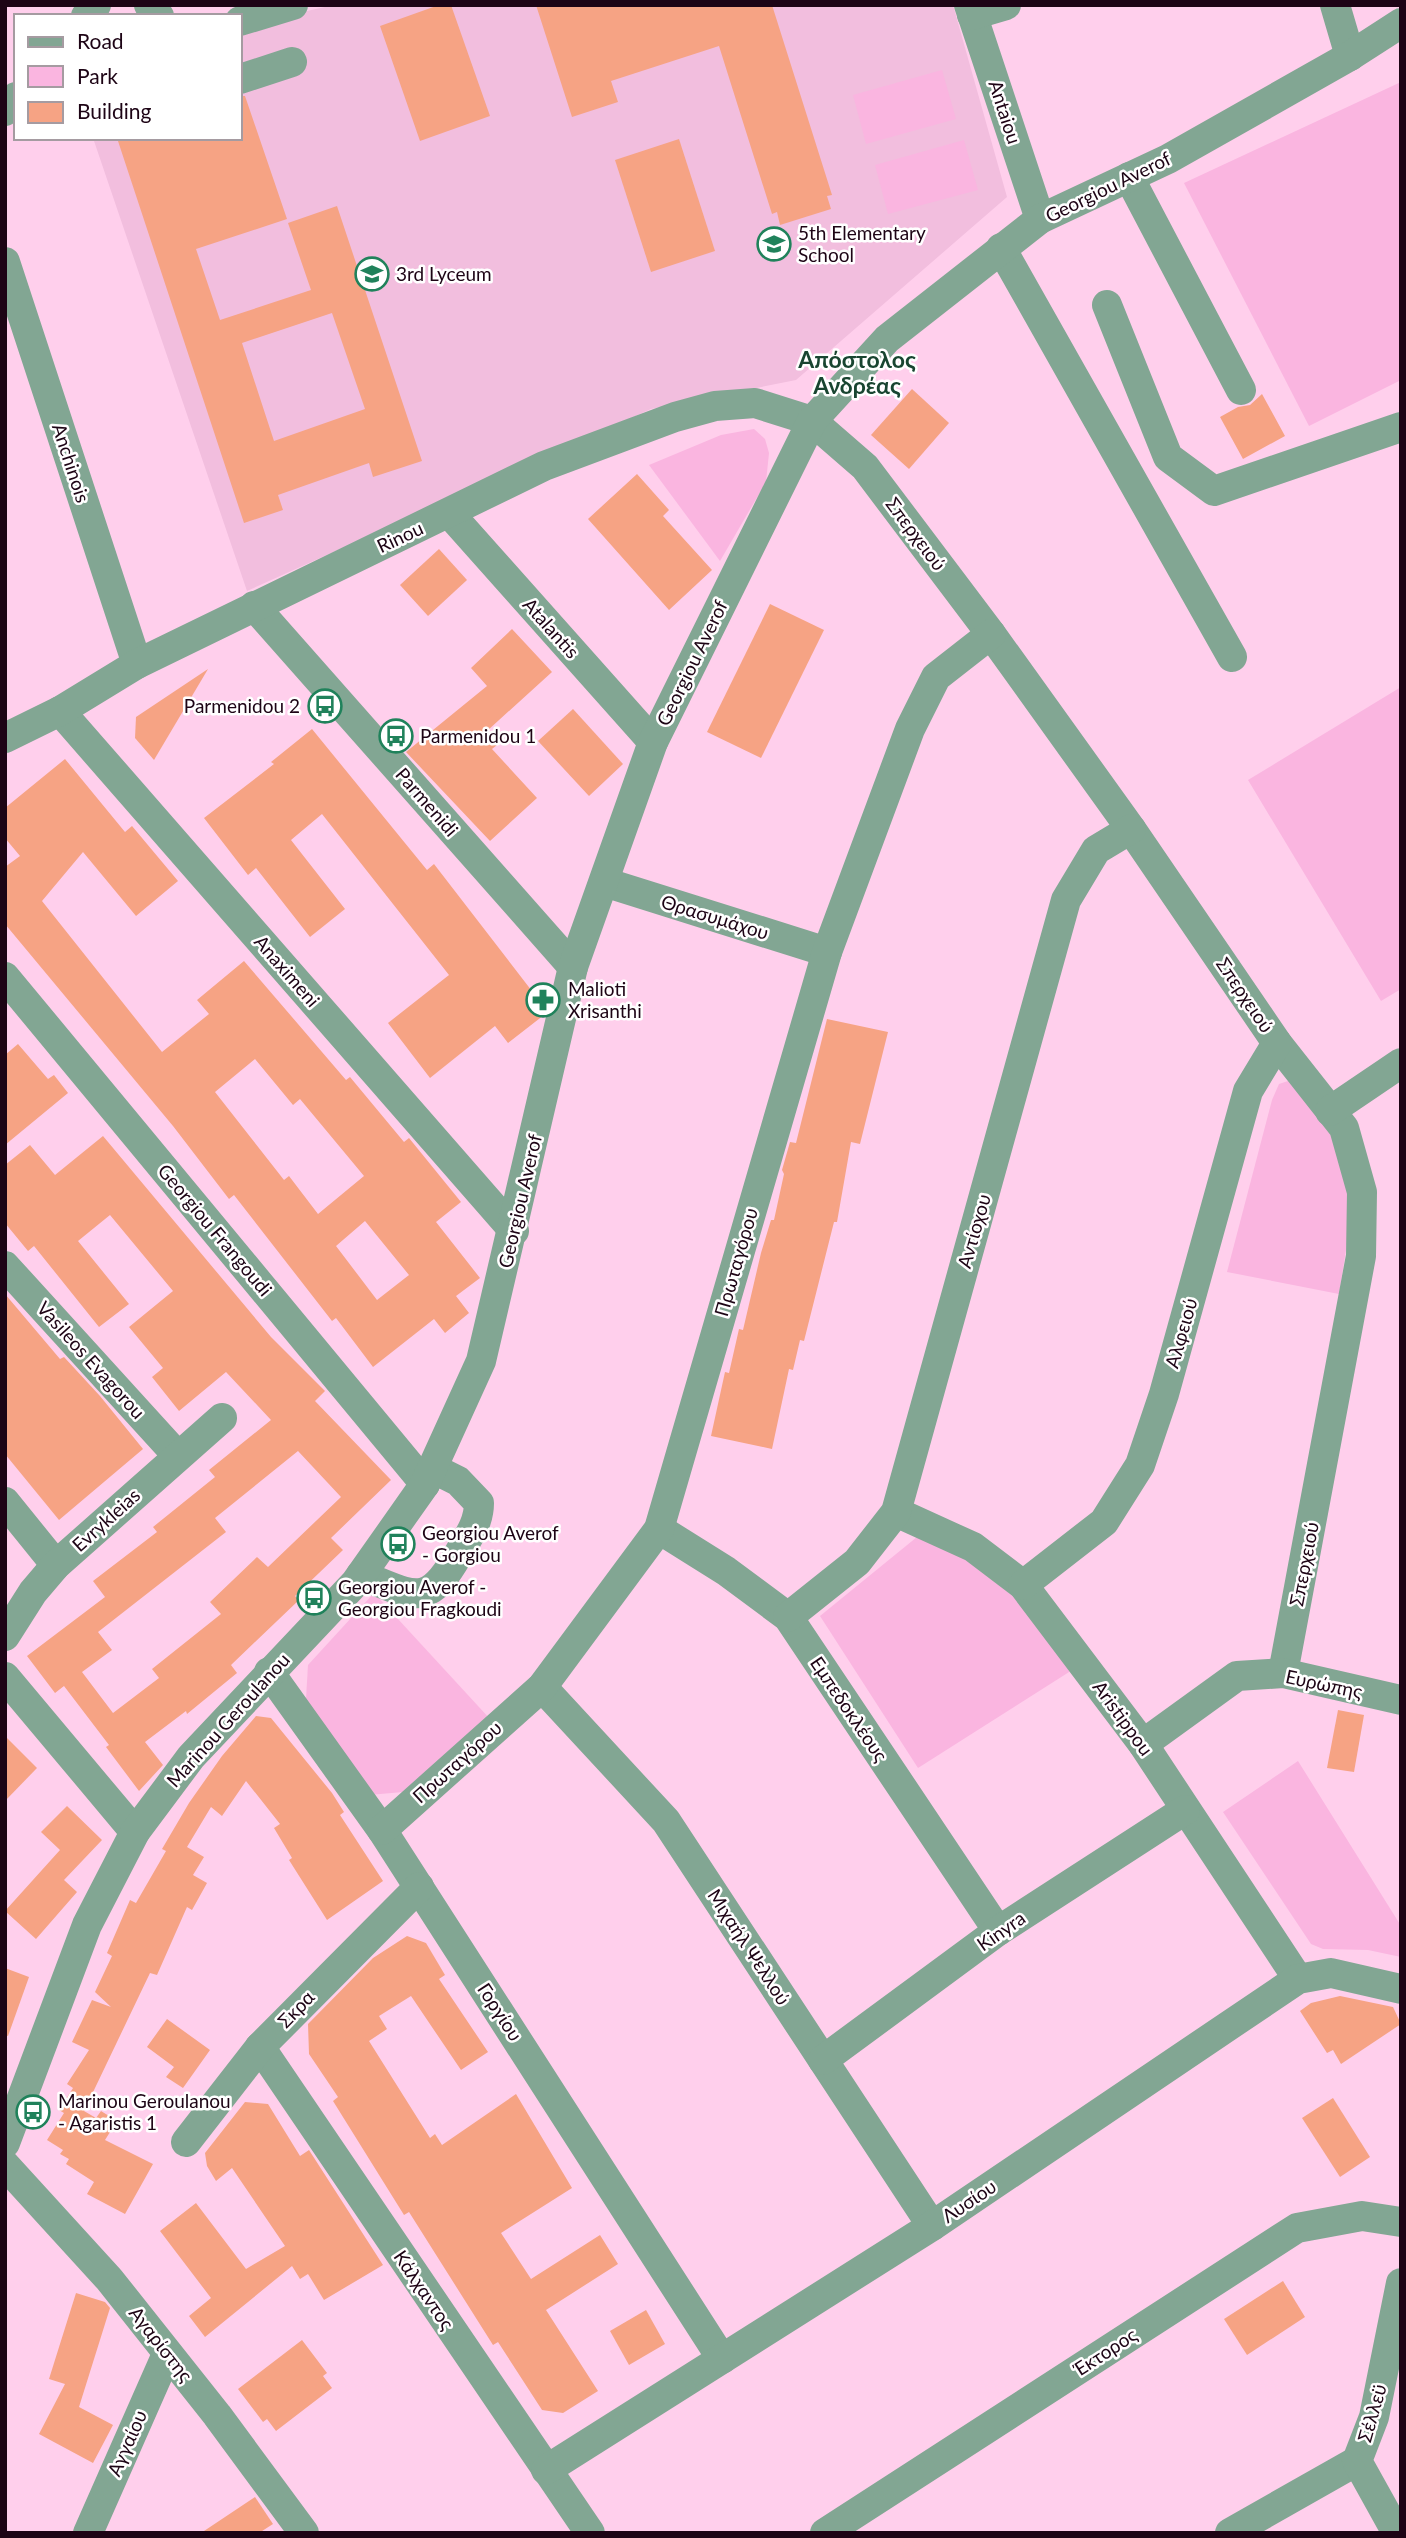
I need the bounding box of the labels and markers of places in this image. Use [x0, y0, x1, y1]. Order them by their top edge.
place label: 5th Elementary School [798, 221, 926, 266]
school or university icon: 5th Elementary School [755, 225, 793, 263]
school or university icon: 3rd Lyceum [353, 255, 391, 293]
place label: 3rd Lyceum [396, 262, 492, 285]
bus stop icon: Parmenidou 2 [306, 687, 344, 725]
place label: Parmenidou 2 [184, 694, 300, 717]
bus stop icon: Parmenidou 1 [377, 717, 415, 755]
place label: Parmenidou 1 [420, 724, 536, 747]
place label: Malioti Xrisanthi [568, 977, 642, 1022]
pharmacy icon: Malioti Xrisanthi [524, 981, 562, 1019]
place label: Georgiou Averof - Gorgiou [422, 1521, 559, 1566]
bus stop icon: Georgiou Averof - Gorgiou [379, 1525, 417, 1563]
place label: Georgiou Averof - Georgiou Fragkoudi [338, 1575, 502, 1620]
bus stop icon: Georgiou Averof - Georgiou Fragkoudi [295, 1579, 333, 1617]
place label: Marinou Geroulanou - Agaristis 1 [58, 2089, 231, 2134]
bus stop icon: Marinou Geroulanou - Agaristis 1 [14, 2093, 52, 2131]

